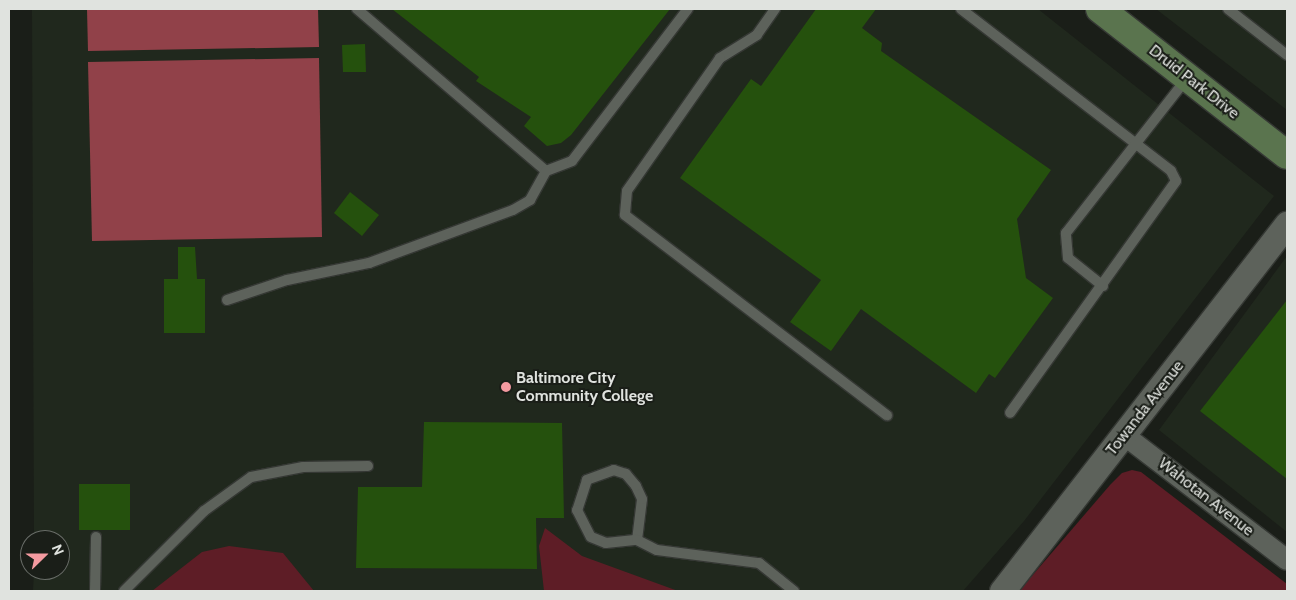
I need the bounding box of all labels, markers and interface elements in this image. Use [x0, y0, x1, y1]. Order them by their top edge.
street label: Druid Park Drive [1145, 41, 1243, 123]
street label: Towanda Avenue [1102, 357, 1188, 459]
place label: Baltimore City Community College [516, 368, 653, 406]
marker: Baltimore City Community College [500, 381, 512, 393]
street label: Wahotan Avenue [1154, 454, 1258, 540]
north arrow [20, 530, 70, 580]
text: N [48, 542, 68, 558]

